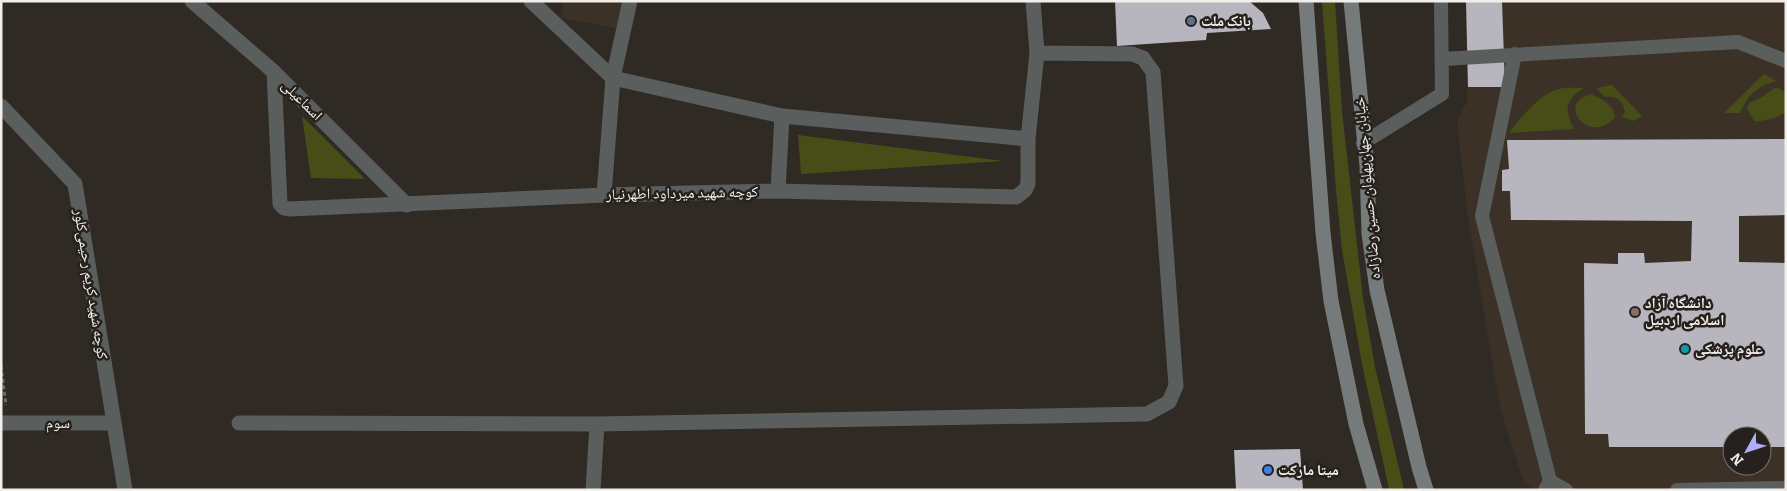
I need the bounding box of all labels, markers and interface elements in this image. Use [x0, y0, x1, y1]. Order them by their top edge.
place label: بانک ملت [1201, 12, 1251, 30]
marker: بانک ملت [1185, 15, 1197, 27]
street label: اسماعیلی [277, 76, 326, 125]
street label: خیابان جهان‌پهلوان حسین رضا‌زاده [1350, 96, 1385, 280]
street label: کوچه شهید میرداود اطهرنیار [605, 183, 758, 203]
street label: کوچه شهید کریم رحیمی‌کلور [69, 207, 112, 361]
place label: دانشگاه آزاد اسلامی اردبیل [1645, 294, 1725, 329]
marker: دانشگاه آزاد اسلامی اردبیل [1629, 306, 1641, 318]
place label: علوم پزشکی [1695, 340, 1763, 359]
marker: علوم پزشکی [1679, 343, 1691, 355]
street label: سوم [46, 414, 70, 433]
north arrow [1722, 426, 1772, 476]
text: N [1727, 449, 1747, 469]
place label: میتا مارکت [1278, 461, 1339, 479]
marker: میتا مارکت [1262, 464, 1274, 476]

